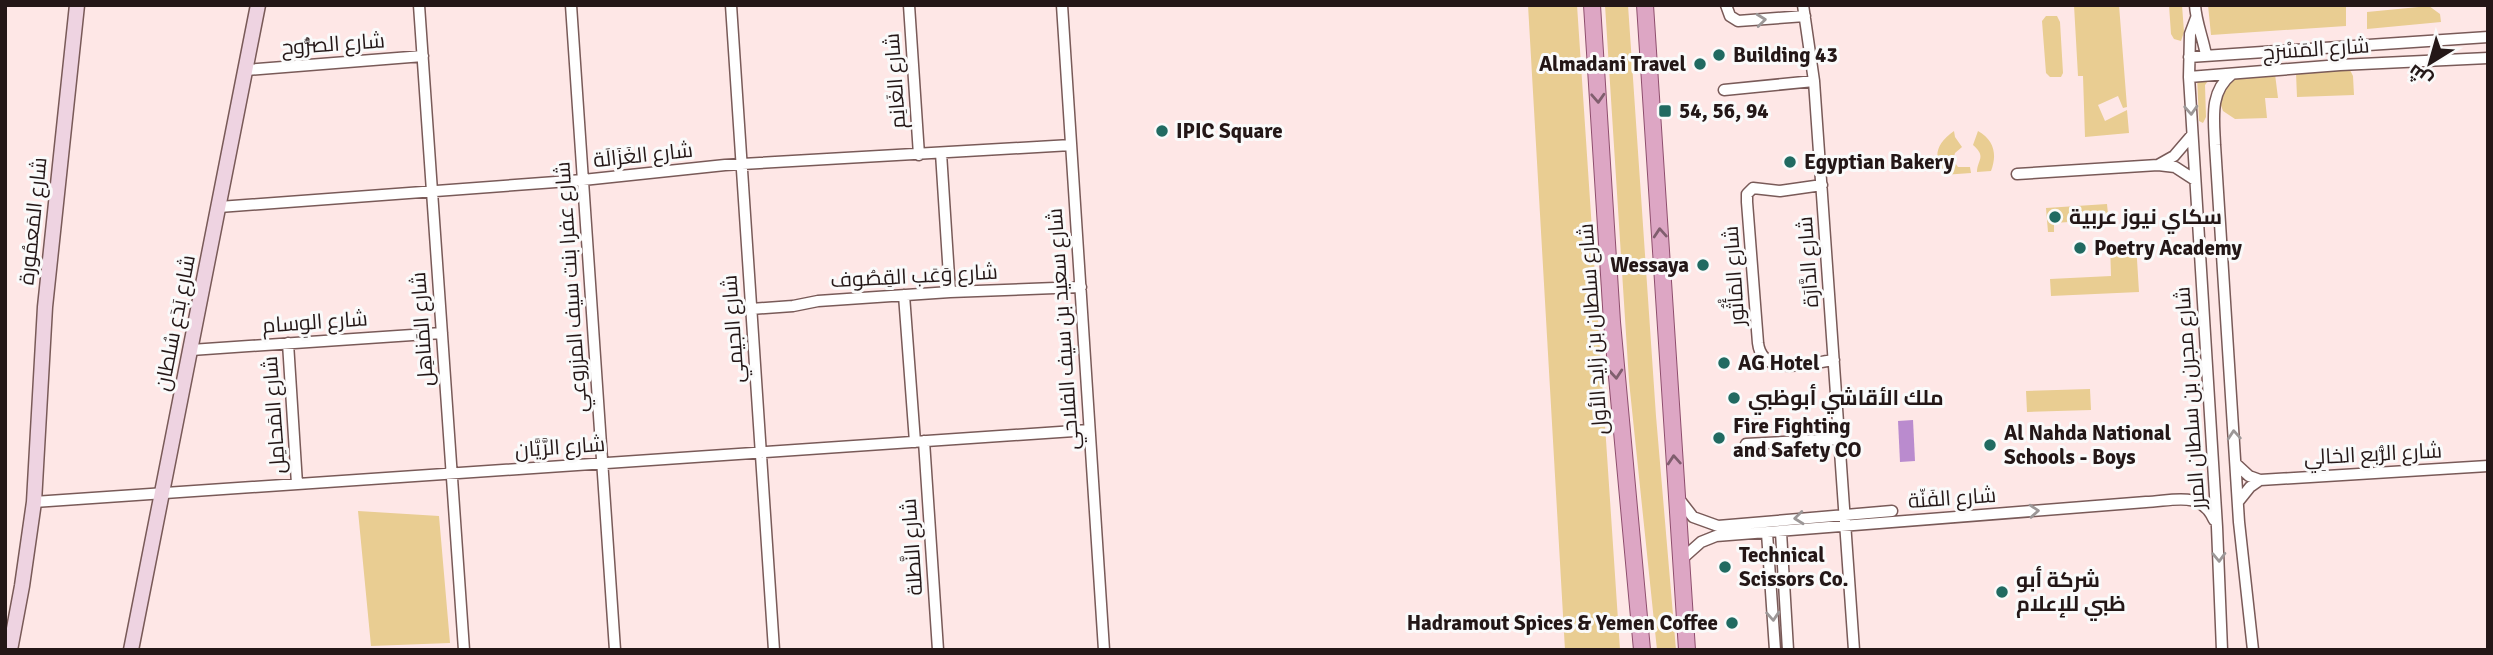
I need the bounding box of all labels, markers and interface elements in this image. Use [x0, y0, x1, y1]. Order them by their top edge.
one-way arrow [1756, 13, 1767, 28]
street label: شارع الصُّرُوح [280, 27, 386, 62]
north arrow [2395, 28, 2465, 98]
street label: شارع الغَانِم [879, 32, 912, 130]
street label: شارع المَسْرَج [2262, 32, 2370, 67]
place label: Building 43 [1733, 42, 1838, 68]
marker: Building 43 [1711, 47, 1727, 63]
place label: Almadani Travel [1539, 51, 1686, 77]
marker: Almadani Travel [1692, 56, 1708, 72]
text: ش [2403, 59, 2437, 93]
one-way arrow [1591, 93, 1606, 104]
place label: 54, 56, 94 [1679, 98, 1769, 124]
marker: 54, 56, 94 [1657, 103, 1673, 119]
one-way arrow [2183, 105, 2198, 116]
place label: IPIC Square [1176, 118, 1283, 144]
marker: IPIC Square [1154, 123, 1170, 139]
street label: شارع الغَزَالَة [592, 137, 694, 174]
place label: Egyptian Bakery [1804, 149, 1955, 175]
marker: Egyptian Bakery [1782, 154, 1798, 170]
street label: شارع المَعمُورة [13, 156, 54, 286]
street label: شارع عفرا بنت سيف المزروعي [549, 160, 596, 413]
place label: سكاي نيوز عربية [2069, 204, 2222, 234]
street label: شارع سعيد بن سيف الفلاحي [1042, 207, 1087, 451]
marker: سكاي نيوز عربية [2047, 209, 2063, 225]
street label: شارع الدَّارَة [1792, 215, 1825, 308]
street label: شارع سلطان بن زايد الأول [1573, 222, 1614, 436]
street label: شارع المَأْثُور [1712, 225, 1752, 328]
one-way arrow [1653, 227, 1668, 238]
place label: Poetry Academy [2094, 235, 2243, 261]
marker: Poetry Academy [2072, 240, 2088, 256]
place label: Wessaya [1610, 252, 1689, 278]
street label: شارع بَدَع سُلطان [149, 253, 202, 393]
marker: Wessaya [1695, 257, 1711, 273]
street label: شارع وَعَب القِصُوف [830, 259, 998, 294]
street label: شارع المَناهِل [405, 271, 440, 387]
street label: شارع الجيمي [716, 274, 753, 384]
street label: شارع مجرن بن سلطان المرر [2169, 286, 2212, 511]
street label: شارع الوِسام [261, 305, 369, 341]
place label: AG Hotel [1738, 350, 1820, 376]
street label: شارع المَحامِل [257, 355, 292, 475]
marker: AG Hotel [1716, 355, 1732, 371]
one-way arrow [1608, 368, 1623, 379]
place label: ملك الأقاشي أبوظبي [1748, 384, 1944, 415]
marker: ملك الأقاشي أبوظبي [1726, 390, 1742, 406]
place label: Fire Fighting and Safety CO [1733, 413, 1861, 463]
place label: Al Nahda National Schools - Boys [2004, 420, 2171, 470]
marker: Fire Fighting and Safety CO [1711, 430, 1727, 446]
one-way arrow [2227, 430, 2242, 441]
street label: شارع الرَّيَّان [514, 431, 606, 464]
marker: Al Nahda National Schools - Boys [1982, 437, 1998, 453]
street label: شارع الرُّبع الخالِي [2303, 437, 2443, 474]
one-way arrow [1667, 454, 1682, 465]
street label: شارع الفَنّة [1907, 482, 1997, 515]
street label: شارع النَّطلة [895, 498, 929, 596]
one-way arrow [2029, 504, 2040, 519]
one-way arrow [1794, 510, 1805, 525]
place label: Technical Scissors Co. [1739, 542, 1848, 592]
one-way arrow [2211, 552, 2226, 563]
marker: Technical Scissors Co. [1717, 559, 1733, 575]
place label: شركة أبو ظبي للإعلام [2016, 566, 2126, 621]
marker: شركة أبو ظبي للإعلام [1994, 584, 2010, 600]
place label: Hadramout Spices & Yemen Coffee [1407, 610, 1718, 636]
one-way arrow [1765, 610, 1780, 621]
marker: Hadramout Spices & Yemen Coffee [1724, 615, 1740, 631]

